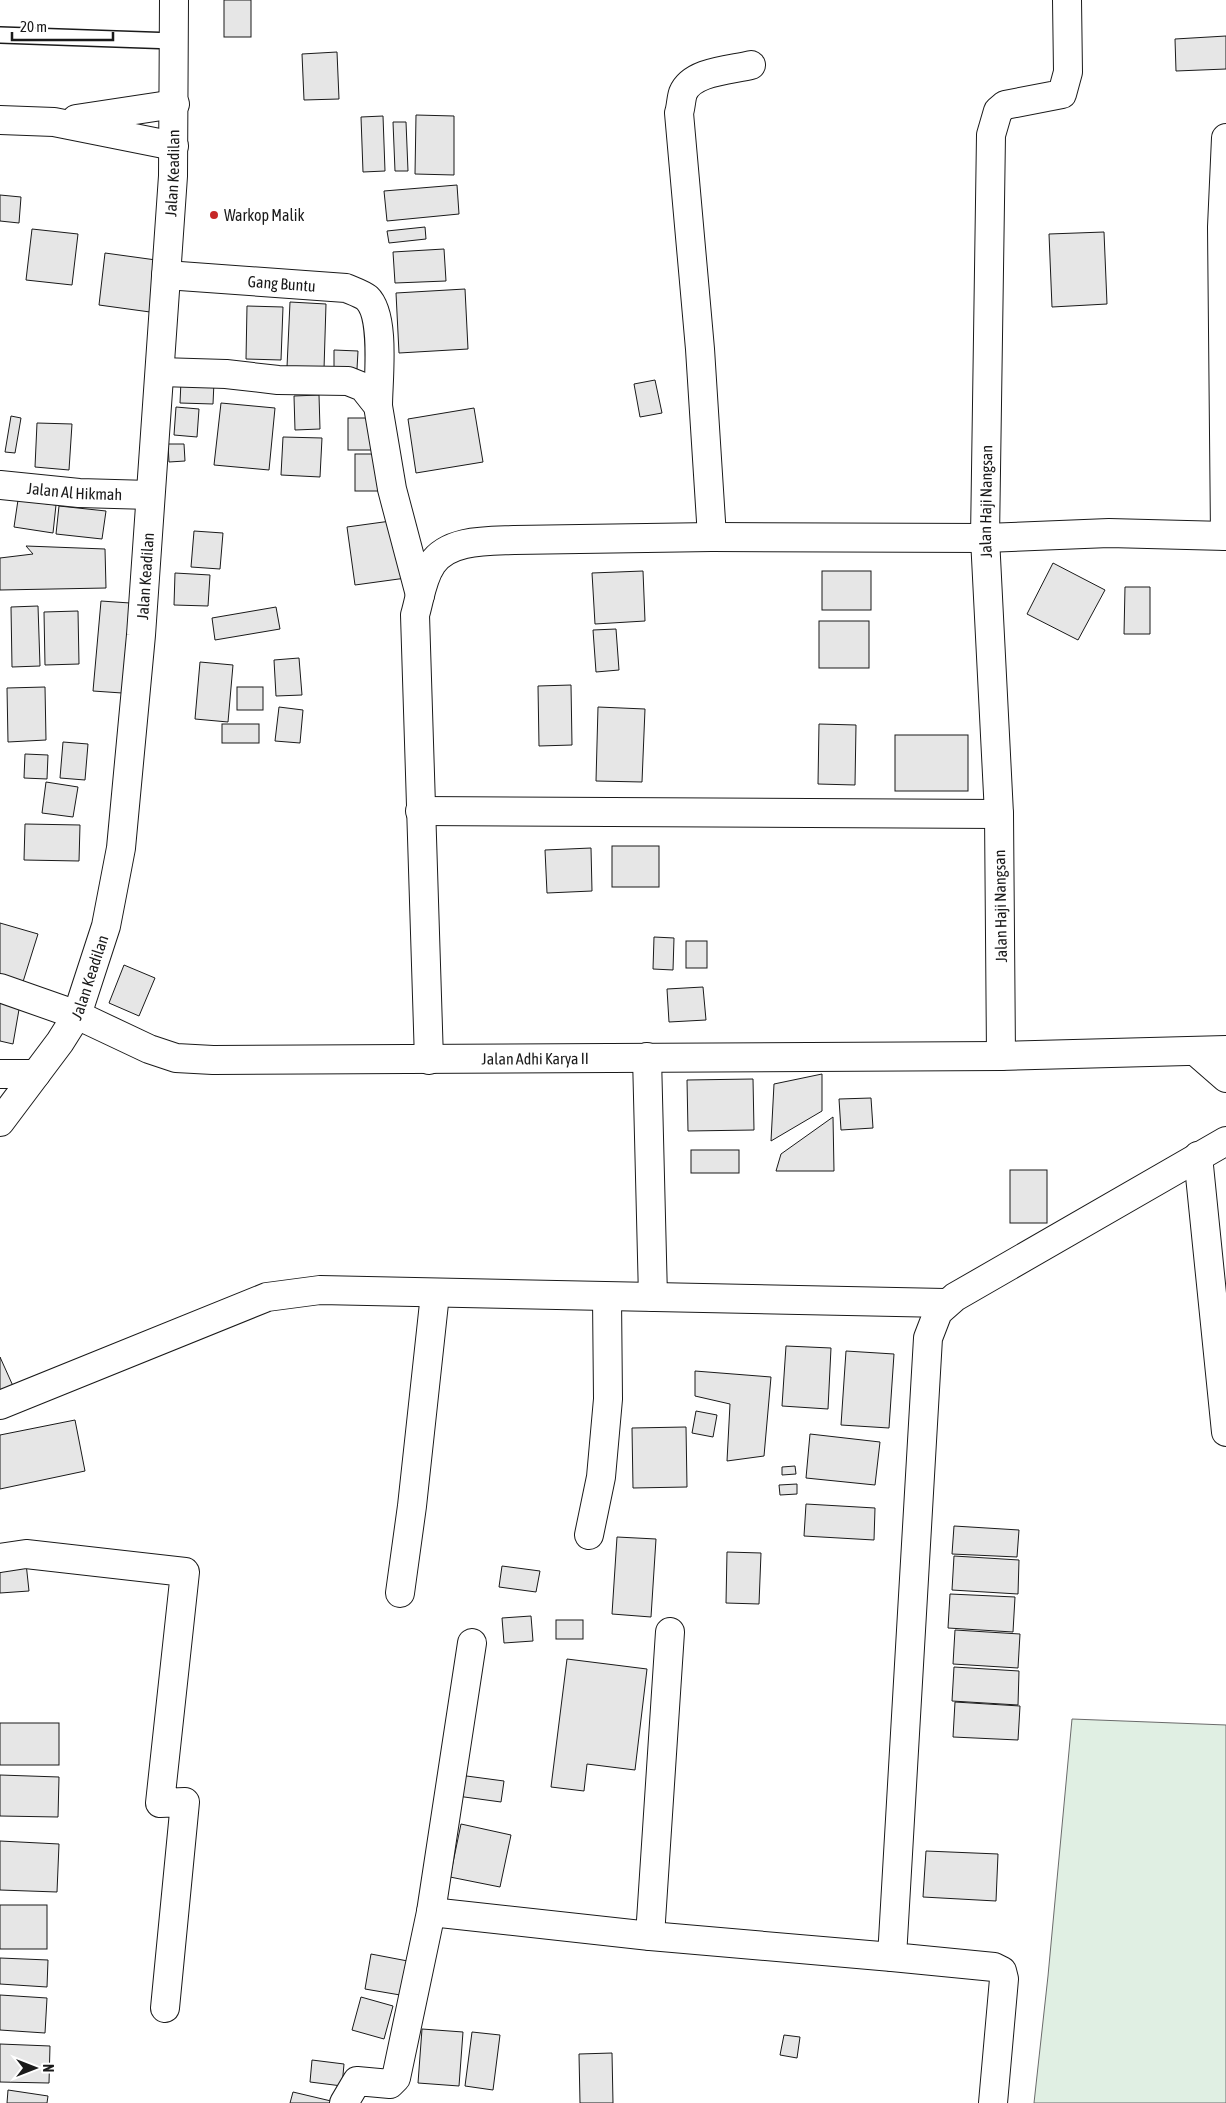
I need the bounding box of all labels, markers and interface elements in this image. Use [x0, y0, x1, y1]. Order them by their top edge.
scale bar [12, 10, 114, 42]
text: 20 m [20, 18, 47, 35]
street label: Jalan Keadilan [161, 129, 182, 217]
place label: Warkop Malik [224, 206, 304, 225]
marker: Warkop Malik [208, 209, 220, 221]
street label: Gang Buntu [247, 272, 316, 295]
street label: Jalan Haji Nangsan [976, 445, 996, 558]
street label: Jalan Al Hikmah [26, 479, 122, 503]
street label: Jalan Keadilan [133, 532, 157, 620]
street label: Jalan Haji Nangsan [990, 849, 1011, 963]
street label: Jalan Keadilan [68, 933, 111, 1023]
street label: Jalan Adhi Karya II [482, 1049, 589, 1068]
north arrow [10, 2043, 60, 2093]
text: N [40, 2064, 56, 2072]

